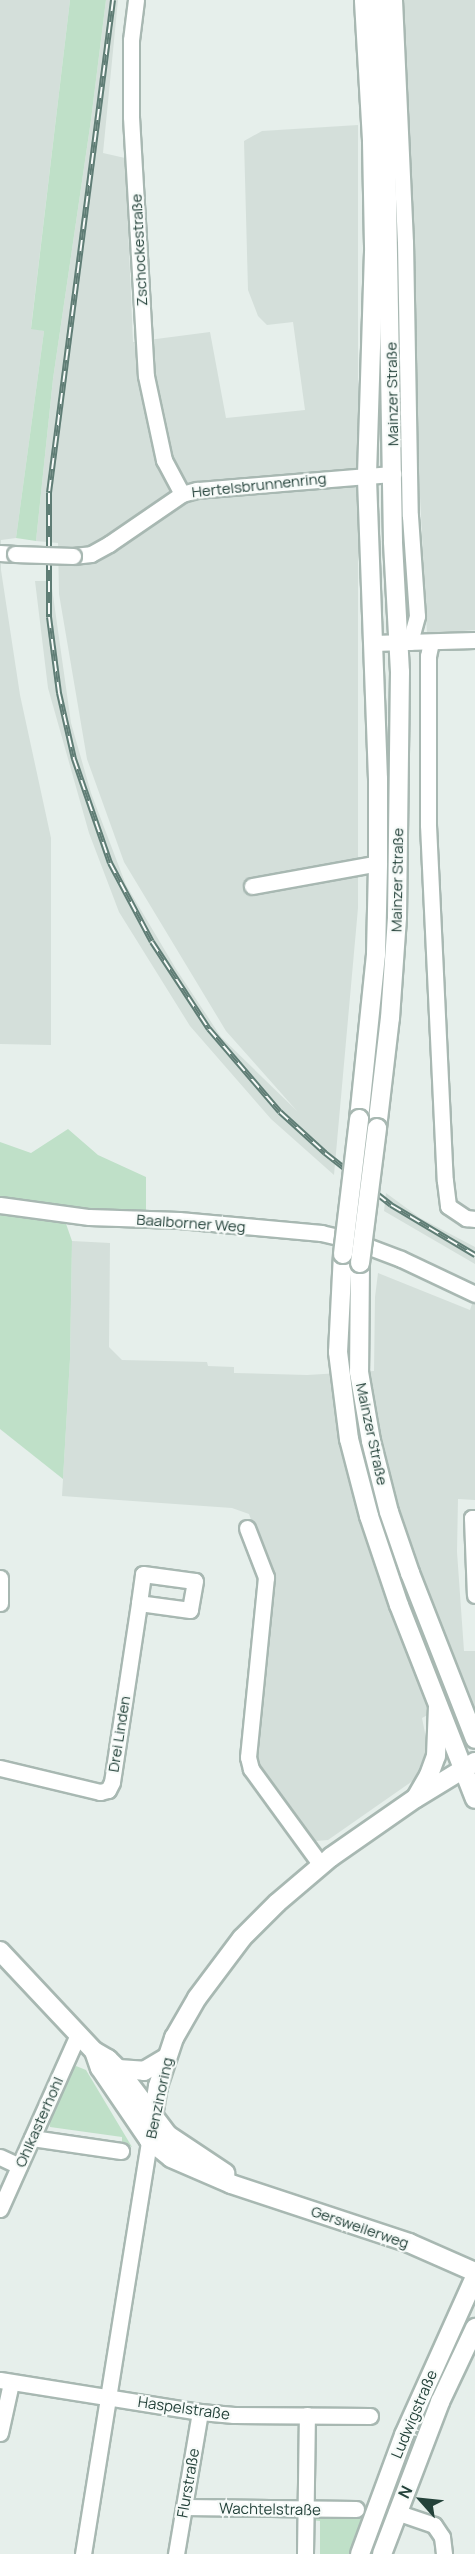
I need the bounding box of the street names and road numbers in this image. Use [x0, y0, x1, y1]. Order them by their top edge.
street label: Zschockestraße [127, 193, 151, 307]
street label: Mainzer Straße [382, 342, 402, 446]
street label: Hertelsbrunnenring [191, 469, 327, 501]
street label: Mainzer Straße [387, 828, 407, 932]
street label: Baalborner Weg [136, 1210, 246, 1236]
street label: Mainzer Straße [352, 1381, 392, 1487]
street label: Drei Linden [104, 1695, 134, 1773]
street label: Benzinoring [142, 2056, 176, 2140]
street label: Ohlkasterhohl [11, 2074, 67, 2170]
street label: Gersweilerweg [309, 2202, 411, 2252]
street label: Ludwigstraße [387, 2367, 441, 2461]
street label: Haspelstraße [137, 2393, 231, 2423]
street label: Flurstraße [173, 2447, 203, 2519]
street label: Wachtelstraße [219, 2499, 321, 2519]

